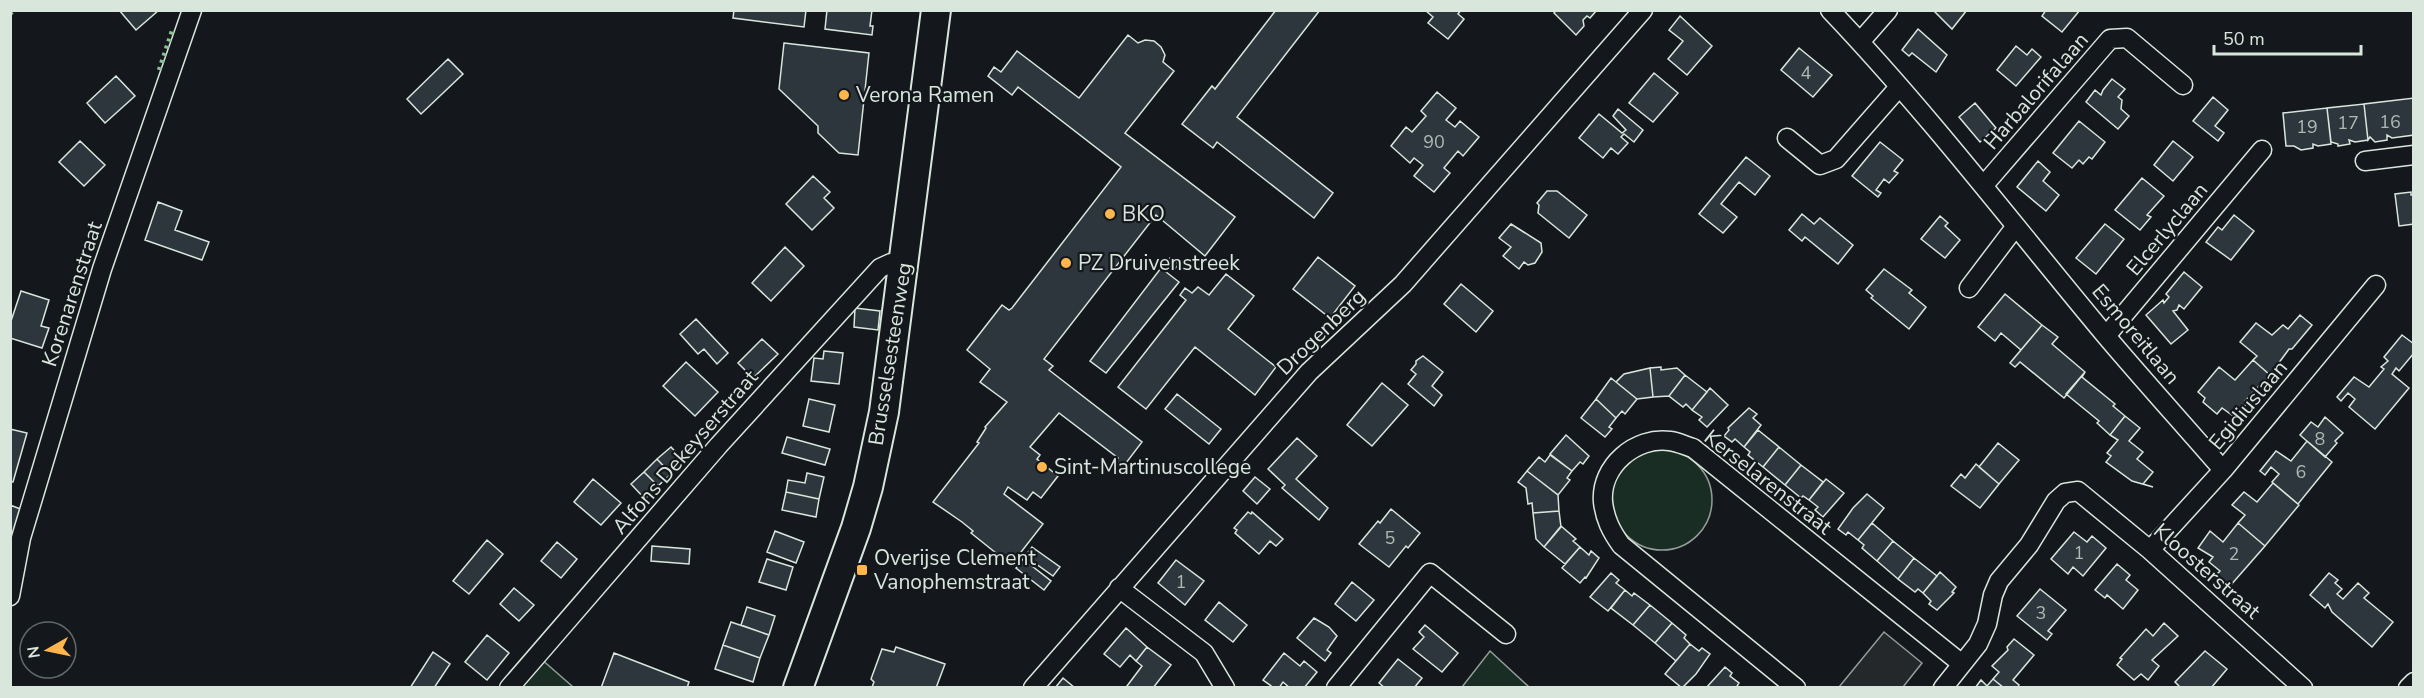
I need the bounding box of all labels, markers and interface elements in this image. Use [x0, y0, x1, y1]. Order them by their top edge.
scale bar [2214, 18, 2361, 56]
street label: Harbalorifalaan [1977, 26, 2095, 156]
text: 50 m [2223, 27, 2265, 51]
house number: 4 [1801, 61, 1812, 85]
place label: Verona Ramen [855, 81, 994, 109]
marker: Verona Ramen [837, 88, 851, 102]
house number: 16 [2379, 110, 2401, 134]
house number: 17 [2337, 111, 2359, 135]
house number: 19 [2296, 115, 2318, 139]
house number: 90 [1423, 130, 1445, 154]
street label: Elcerlyclaan [2120, 177, 2214, 281]
place label: BKO [1122, 200, 1165, 228]
marker: BKO [1103, 207, 1117, 221]
street label: Korenarenstraat [35, 217, 109, 370]
place label: PZ Druivenstreek [1078, 249, 1240, 277]
marker: PZ Druivenstreek [1059, 256, 1073, 270]
street label: Brusselsesteenweg [862, 261, 918, 447]
street label: Esmoreitlaan [2086, 278, 2186, 390]
street label: Drogenberg [1271, 283, 1371, 381]
street label: Egidiuslaan [2202, 354, 2294, 456]
street label: Alfons Dekeyserstraat [606, 364, 764, 540]
street label: Kerselarenstraat [1698, 423, 1838, 541]
house number: 8 [2315, 427, 2325, 451]
place label: Sint-Martinuscollege [1054, 453, 1251, 481]
marker: Sint-Martinuscollege [1035, 460, 1049, 474]
house number: 6 [2296, 460, 2306, 484]
street label: Kloosterstraat [2148, 517, 2267, 626]
house number: 5 [1385, 526, 1395, 550]
house number: 1 [2074, 541, 2084, 565]
house number: 2 [2229, 542, 2239, 566]
place label: Overijse Clement Vanophemstraat [873, 544, 1036, 596]
marker: Overijse Clement Vanophemstraat [855, 563, 869, 577]
house number: 1 [1176, 570, 1186, 594]
house number: 3 [2036, 601, 2046, 625]
north arrow [18, 620, 78, 680]
text: N [22, 645, 46, 660]

